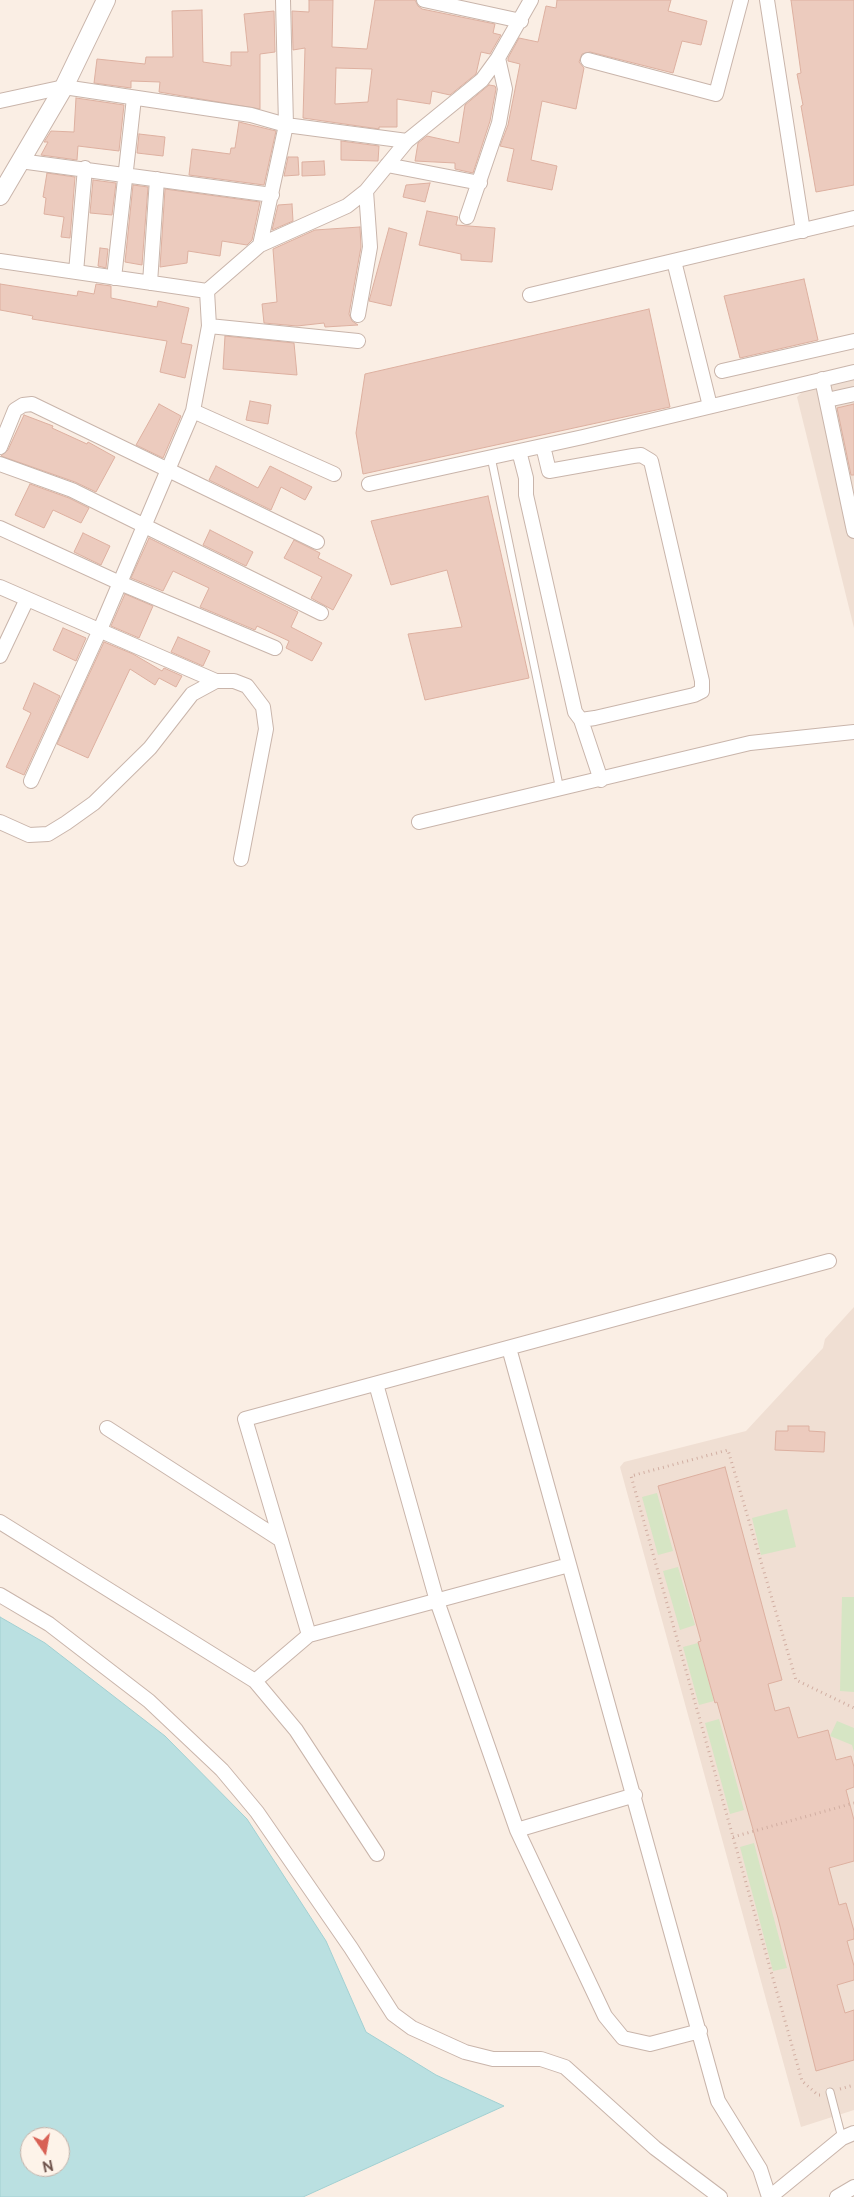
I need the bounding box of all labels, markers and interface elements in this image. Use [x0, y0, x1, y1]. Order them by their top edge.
north arrow [20, 2127, 70, 2177]
text: N [41, 2157, 55, 2175]

